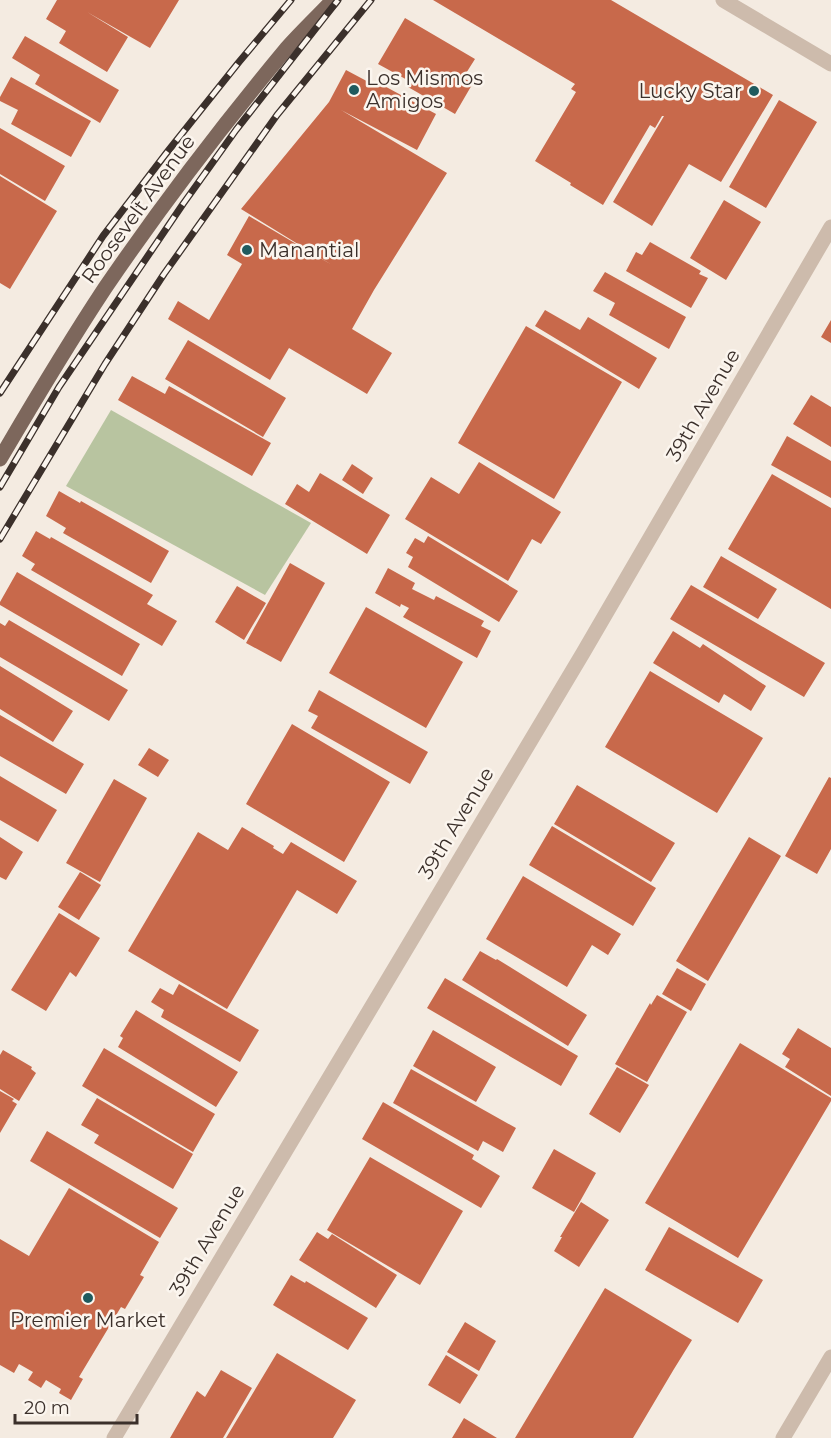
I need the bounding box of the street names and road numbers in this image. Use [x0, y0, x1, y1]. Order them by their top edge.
street label: Roosevelt Avenue [76, 130, 200, 288]
street label: 39th Avenue [661, 344, 745, 466]
street label: 39th Avenue [413, 763, 499, 883]
street label: 39th Avenue [164, 1180, 250, 1300]

